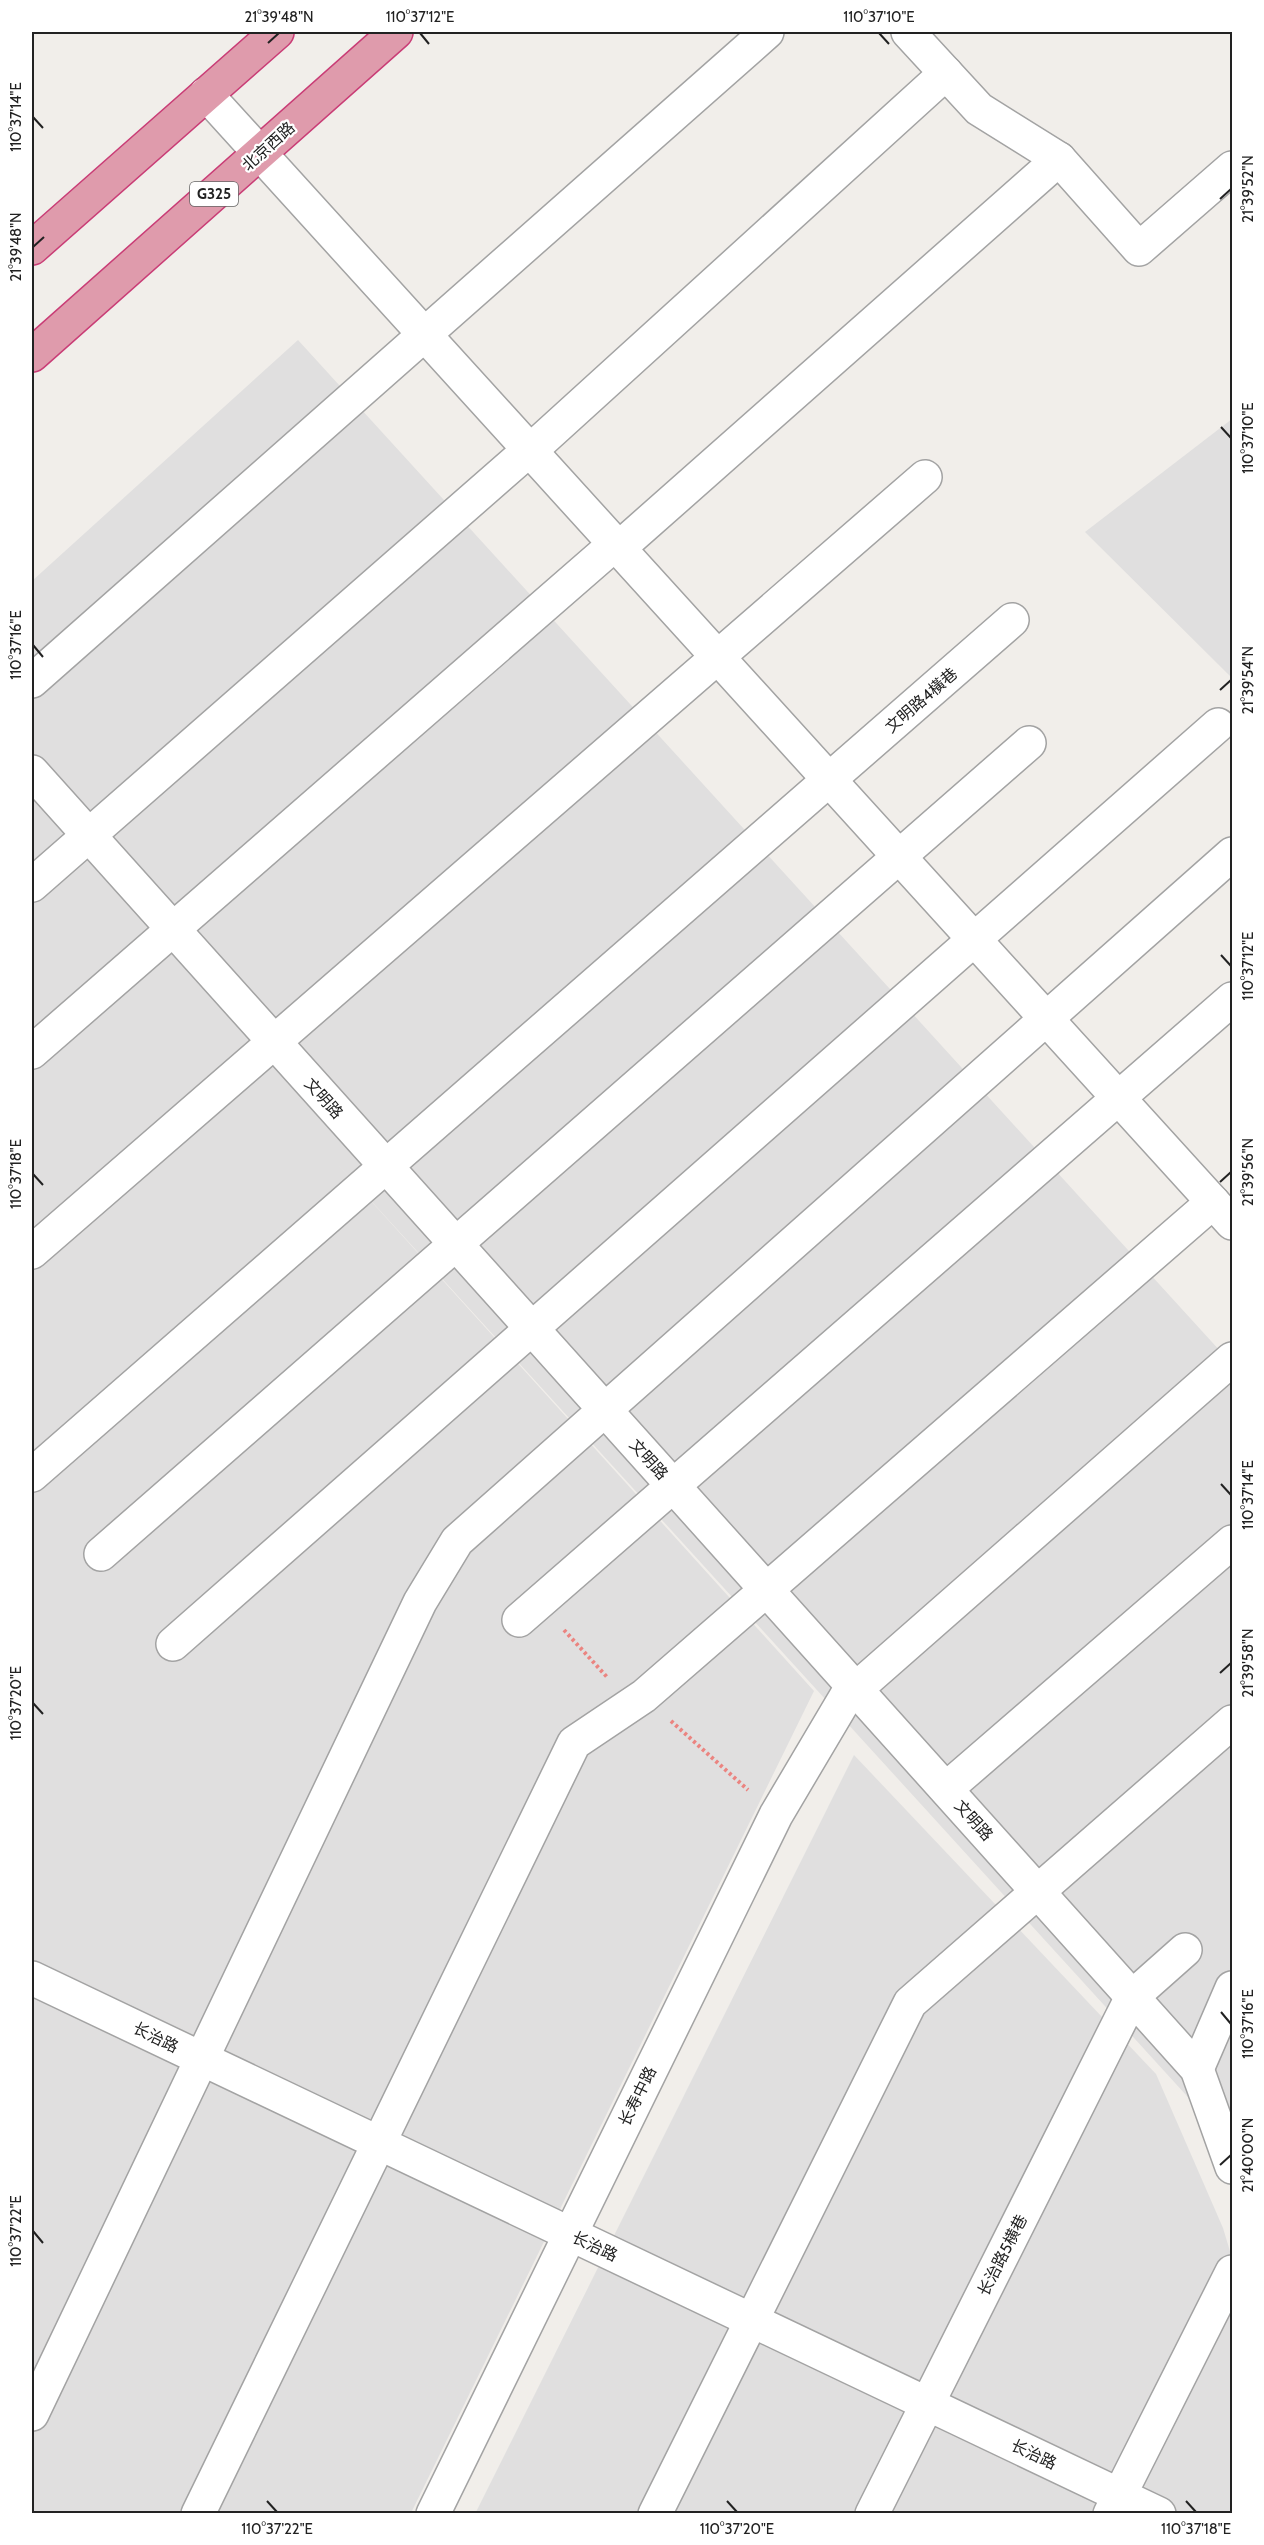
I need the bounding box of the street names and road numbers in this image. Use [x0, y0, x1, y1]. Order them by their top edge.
street label: 北京西路 [238, 118, 298, 175]
road number: G325 [190, 182, 238, 206]
street label: 文明路4橫巷 [881, 664, 961, 737]
street label: 文明路 [301, 1074, 347, 1123]
street label: 文明路 [626, 1435, 672, 1484]
street label: 文明路 [951, 1796, 997, 1845]
street label: 长治路 [130, 2018, 182, 2057]
street label: 长寿中路 [615, 2063, 660, 2129]
street label: 长治路5横巷 [974, 2211, 1031, 2299]
street label: 长治路 [569, 2228, 621, 2265]
street label: 长治路 [1008, 2436, 1060, 2473]

